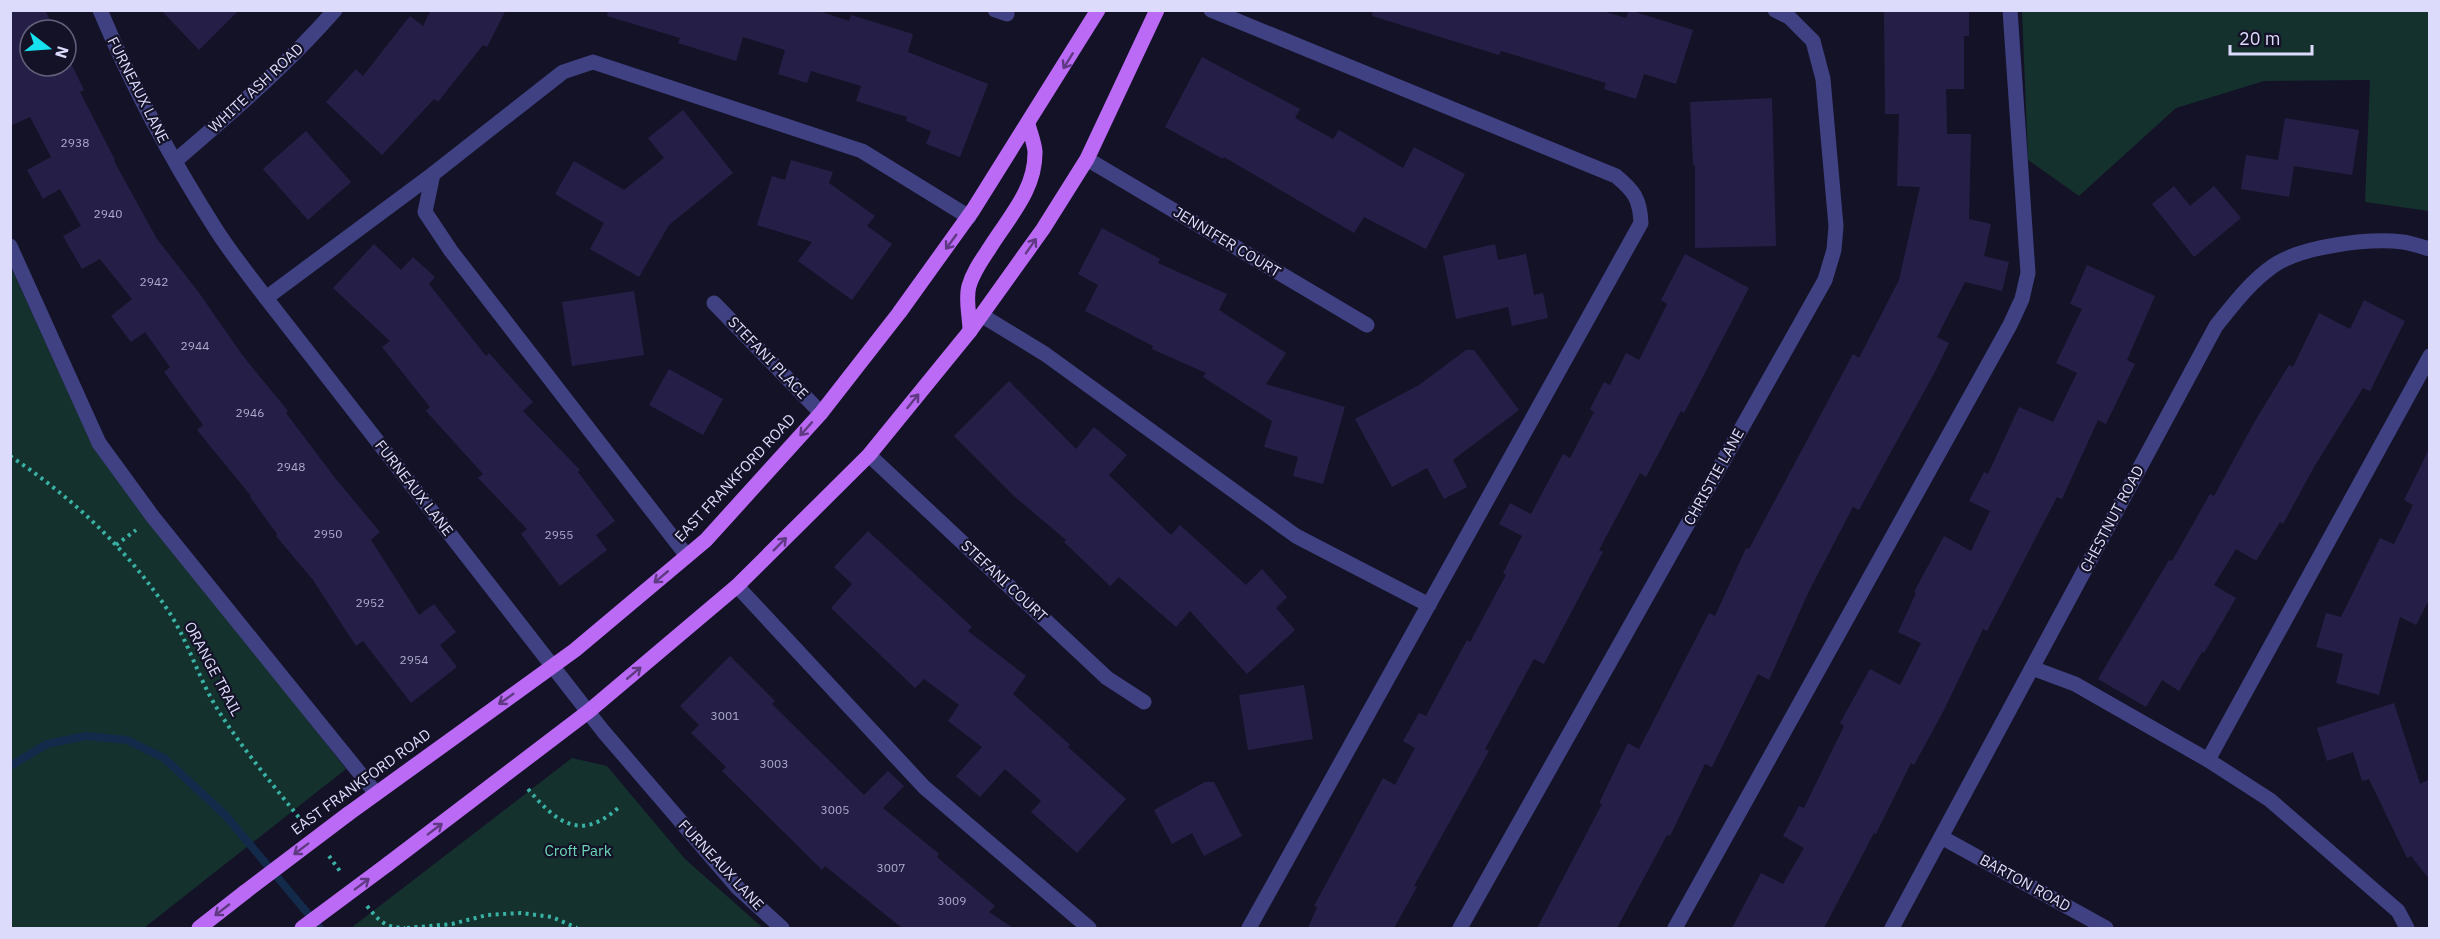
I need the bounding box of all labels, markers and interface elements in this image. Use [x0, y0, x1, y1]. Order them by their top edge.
north arrow [18, 18, 78, 78]
scale bar [2230, 18, 2312, 56]
text: 20 m [2239, 27, 2281, 50]
street label: FURNEAUX LANE [104, 34, 173, 146]
street label: WHITE ASH ROAD [204, 39, 307, 136]
text: N [51, 44, 74, 61]
one-way arrow [1062, 52, 1075, 69]
house number: 2938 [61, 135, 89, 150]
street label: JENNIFER COURT [1170, 202, 1285, 281]
house number: 2940 [94, 206, 122, 221]
one-way arrow [945, 233, 957, 249]
one-way arrow [1025, 239, 1037, 255]
house number: 2942 [140, 274, 168, 289]
street label: STEFANI PLACE [724, 312, 813, 403]
house number: 2944 [181, 338, 209, 353]
one-way arrow [906, 394, 919, 410]
house number: 2946 [236, 405, 264, 420]
street label: EAST FRANKFORD ROAD [670, 410, 799, 546]
one-way arrow [799, 422, 813, 437]
street label: CHRISTIE LANE [1679, 425, 1748, 528]
street label: FURNEAUX LANE [371, 436, 458, 539]
house number: 2948 [277, 459, 305, 474]
street label: CHESTNUT ROAD [2075, 462, 2148, 575]
house number: 2950 [314, 526, 342, 541]
house number: 2955 [545, 527, 573, 542]
one-way arrow [772, 536, 787, 551]
street label: STEFANI COURT [957, 536, 1052, 626]
one-way arrow [653, 571, 669, 584]
house number: 2952 [356, 595, 384, 610]
street label: ORANGE TRAIL [181, 618, 247, 720]
house number: 2954 [400, 652, 428, 667]
one-way arrow [626, 666, 641, 680]
one-way arrow [499, 693, 515, 705]
house number: 3001 [711, 708, 739, 723]
street label: EAST FRANKFORD ROAD [287, 724, 434, 839]
house number: 3003 [760, 756, 788, 771]
house number: 3005 [821, 802, 849, 817]
street label: FURNEAUX LANE [675, 816, 768, 914]
one-way arrow [426, 822, 442, 835]
park label: Croft Park [544, 841, 612, 860]
one-way arrow [293, 842, 309, 855]
street label: BARTON ROAD [1976, 850, 2074, 915]
house number: 3007 [877, 860, 905, 875]
one-way arrow [354, 877, 370, 890]
house number: 3009 [938, 893, 966, 908]
one-way arrow [214, 904, 230, 917]

